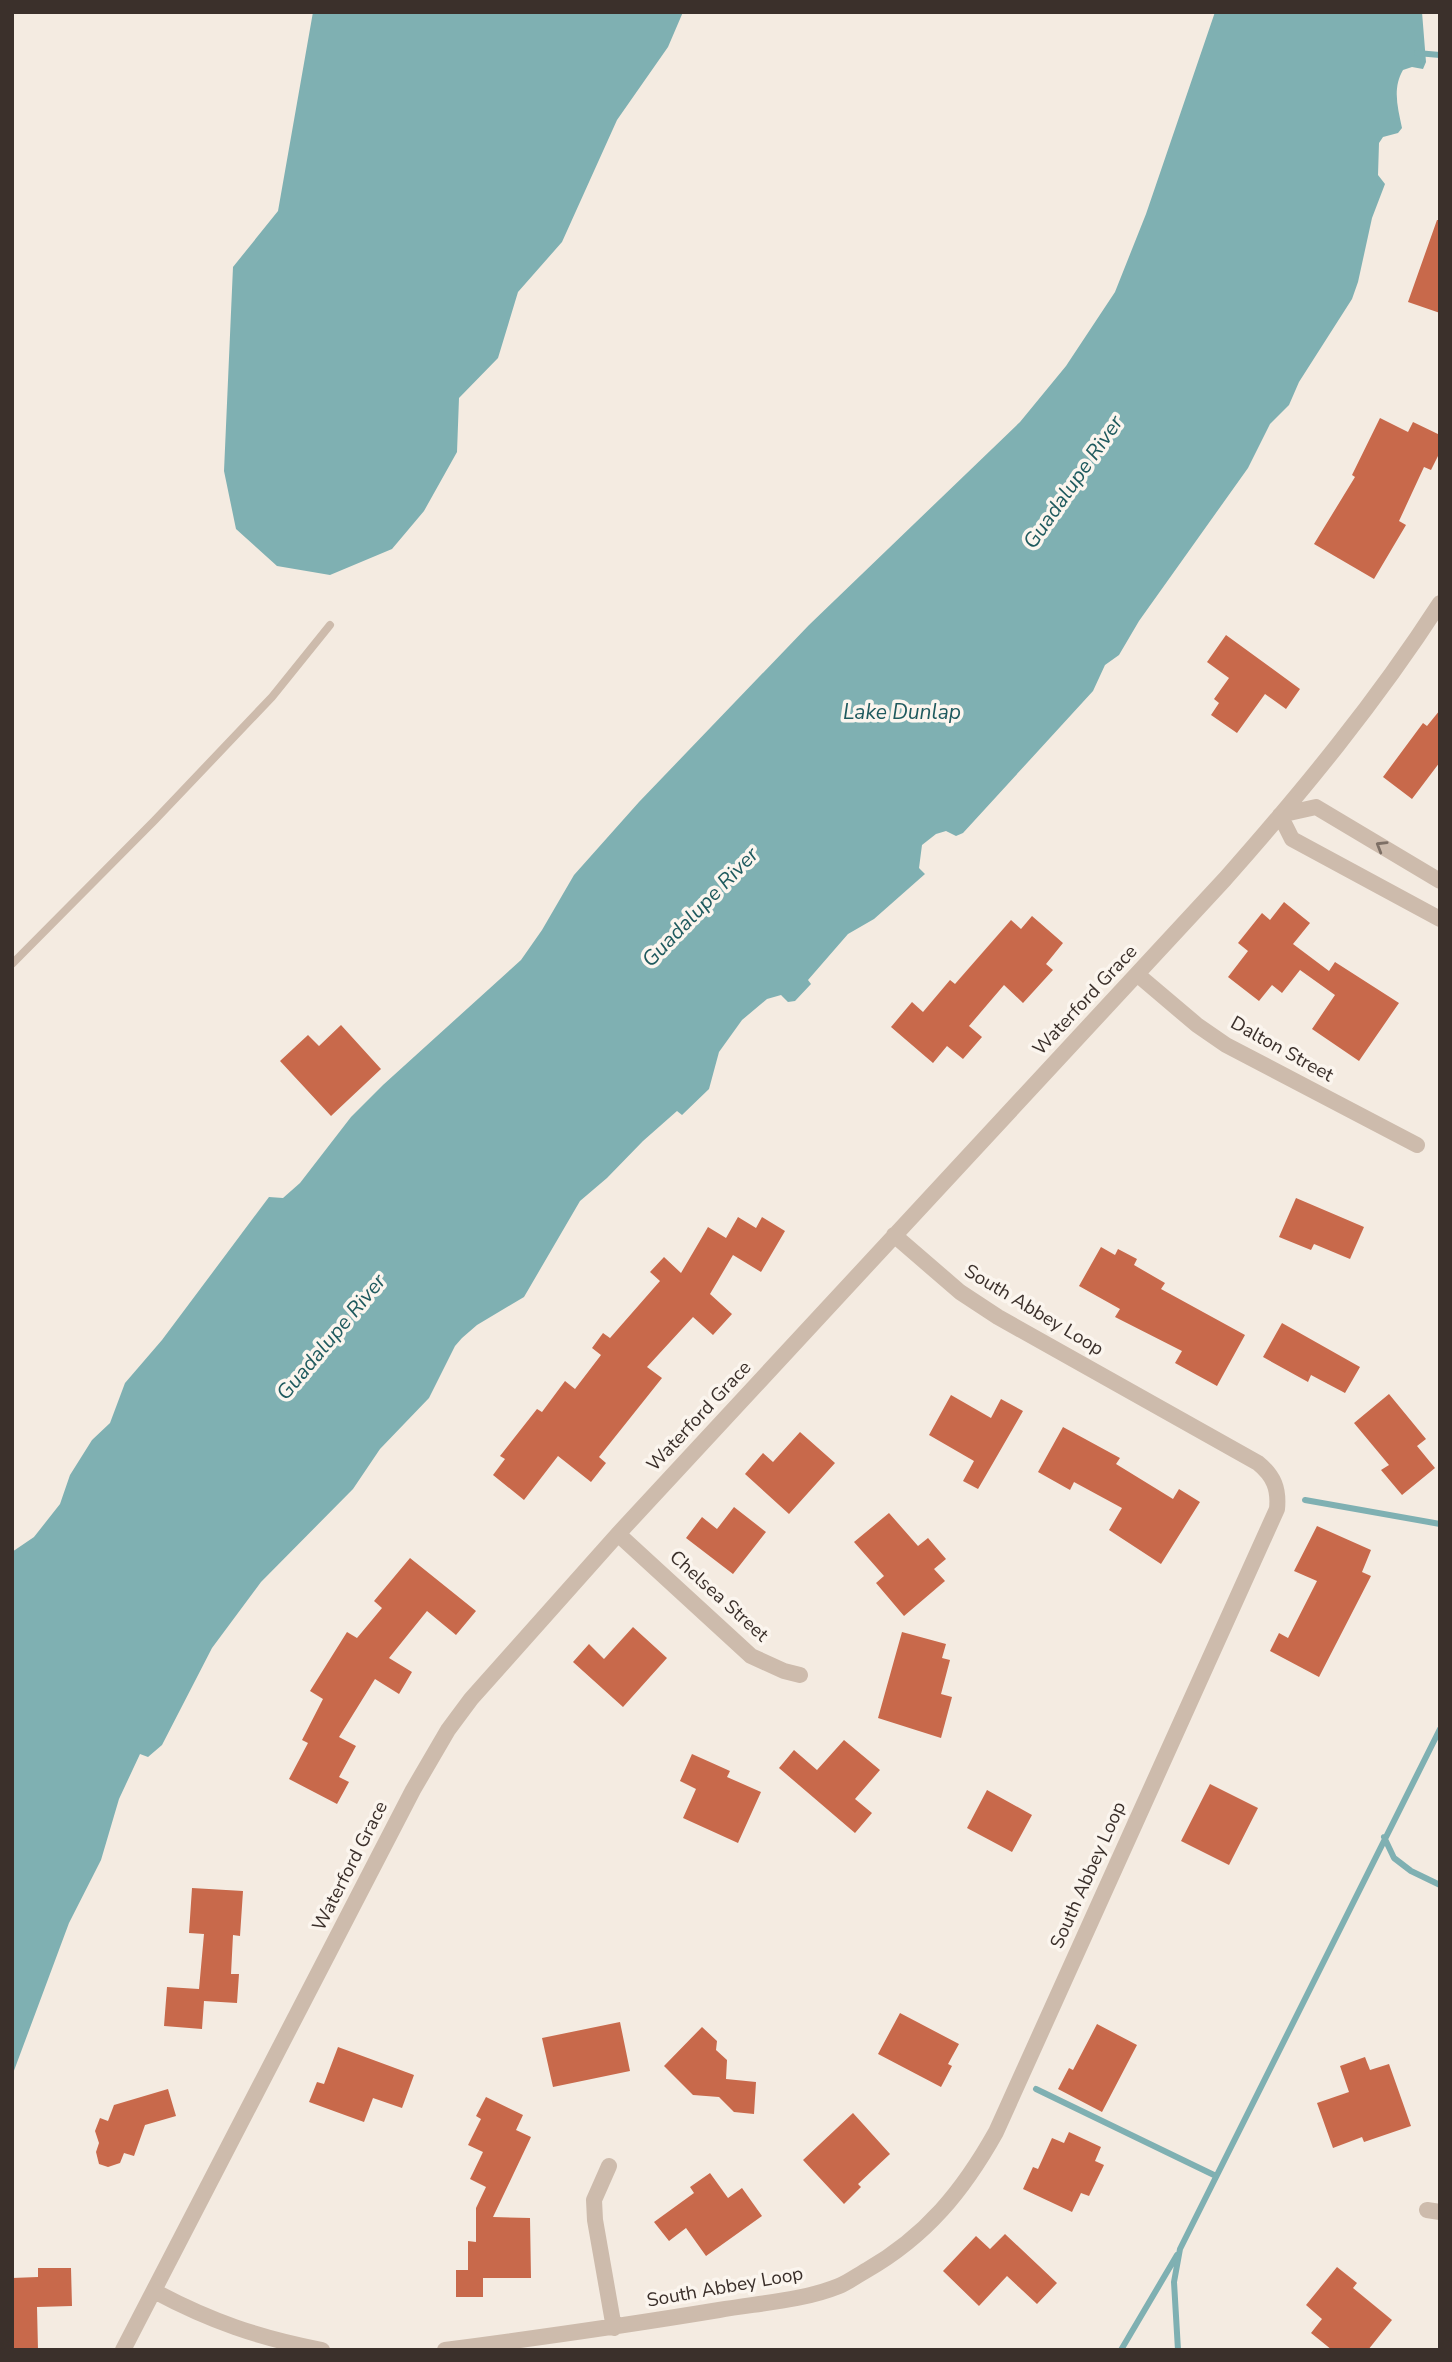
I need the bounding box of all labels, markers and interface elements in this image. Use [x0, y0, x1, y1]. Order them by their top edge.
water label: Guadalupe River [1017, 409, 1130, 554]
water label: Lake Dunlap [843, 698, 961, 726]
water label: Guadalupe River [636, 841, 765, 973]
one-way arrow [1375, 841, 1388, 854]
street label: Waterford Grace [1027, 939, 1143, 1061]
street label: Dalton Street [1226, 1010, 1339, 1088]
street label: South Abbey Loop [959, 1258, 1109, 1362]
water label: Guadalupe River [270, 1268, 392, 1406]
street label: Waterford Grace [641, 1355, 757, 1477]
street label: Chelsea Street [664, 1544, 774, 1648]
street label: Waterford Grace [306, 1797, 394, 1935]
street label: South Abbey Loop [1044, 1797, 1132, 1953]
street label: South Abbey Loop [645, 2260, 805, 2314]

